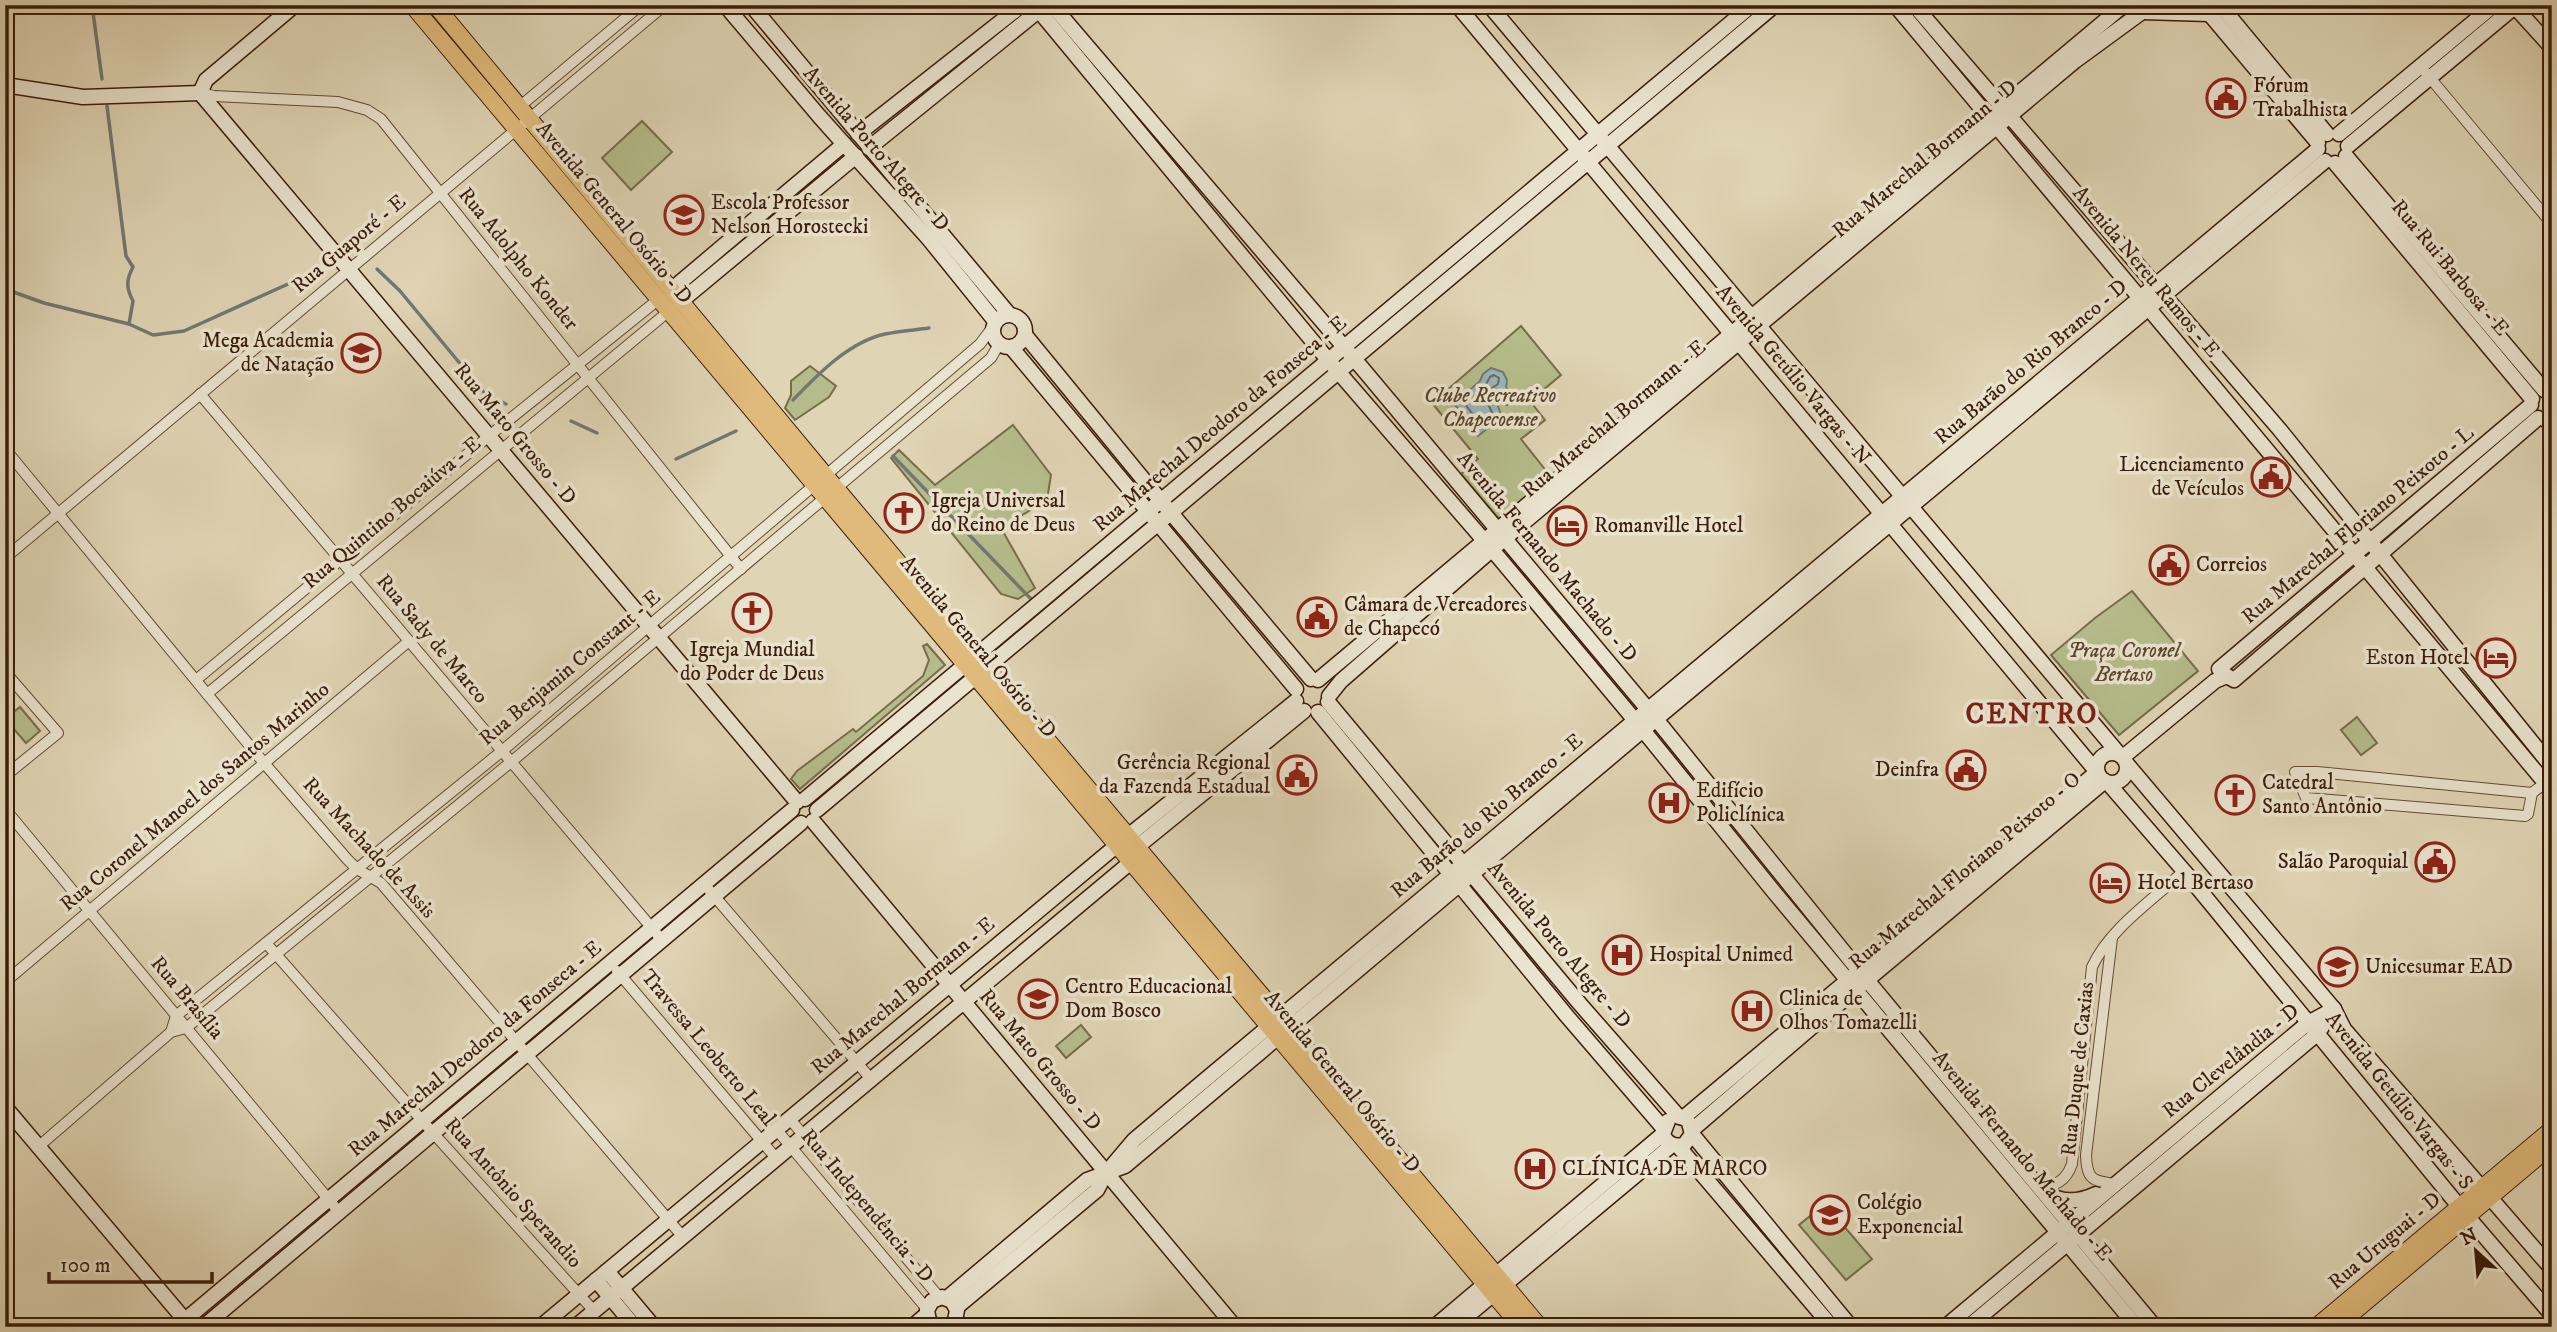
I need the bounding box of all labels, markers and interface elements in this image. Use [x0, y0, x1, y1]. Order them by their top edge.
street label: Avenida Porto Alegre - D [797, 61, 955, 237]
place label: Fórum Trabalhista [2253, 73, 2348, 123]
street label: Rua Marechal Bormann - D [1827, 74, 2023, 244]
public building icon: Fórum Trabalhista [2205, 77, 2247, 119]
street label: Avenida General Osório - D [530, 116, 698, 310]
street label: Avenida Nereu Ramos - E [2067, 181, 2225, 363]
street label: Rua Adolpho Konder [452, 182, 584, 336]
street label: Rua Guaporé - E [287, 189, 411, 299]
place label: Escola Professor Nelson Horostecki [711, 190, 868, 240]
school or university icon: Escola Professor Nelson Horostecki [663, 194, 705, 236]
street label: Rua Rui Barbosa - E [2385, 195, 2515, 342]
street label: Rua Barão do Rio Branco - D [1929, 274, 2133, 450]
street label: Avenida Getúlio Vargas - N [1710, 280, 1876, 470]
street label: Rua Marechal Deodoro da Fonseca - E [1088, 310, 1352, 538]
place label: Mega Academia de Natação [202, 328, 334, 378]
school or university icon: Mega Academia de Natação [340, 332, 382, 374]
street label: Rua Marechal Bormann - E [1517, 334, 1711, 504]
street label: Rua Mato Grosso - D [448, 358, 582, 510]
park label: Clube Recreativo Chapecoense [1424, 383, 1556, 433]
street label: Rua Marechal Floriano Peixoto - L [2237, 420, 2479, 630]
street label: Rua Quintino Bocaiúva - E [298, 431, 487, 595]
street label: Avenida Fernando Machado - D [1451, 446, 1643, 668]
place label: Licenciamento de Veículos [2119, 452, 2244, 502]
public building icon: Licenciamento de Veículos [2250, 456, 2292, 498]
place label: Igreja Universal do Reino de Deus [931, 488, 1075, 538]
church icon: Igreja Universal do Reino de Deus [883, 492, 925, 534]
hotel icon: Romanville Hotel [1546, 505, 1588, 547]
place label: Romanville Hotel [1594, 513, 1744, 539]
public building icon: Correios [2148, 544, 2190, 586]
street label: Avenida General Osório - D [894, 550, 1062, 744]
place label: Correios [2196, 552, 2267, 578]
street label: Rua Sady de Marco [370, 569, 494, 709]
street label: Rua Benjamin Constant - E [474, 584, 666, 752]
church icon: Igreja Mundial do Poder de Deus [731, 592, 773, 634]
place label: Câmara de Vereadores de Chapecó [1344, 592, 1527, 642]
public building icon: Câmara de Vereadores de Chapecó [1296, 596, 1338, 638]
place label: Igreja Mundial do Poder de Deus [680, 637, 824, 687]
hotel icon: Eston Hotel [2475, 637, 2517, 679]
park label: Praça Coronel Bertaso [2068, 638, 2183, 688]
place label: Eston Hotel [2365, 645, 2470, 671]
street label: Rua Coronel Manoel dos Santos Marinho [55, 677, 335, 917]
district label: CENTRO [1966, 697, 2098, 732]
street label: Rua Barão do Rio Branco - E [1386, 728, 1589, 904]
public building icon: Deinfra [1945, 749, 1987, 791]
place label: Gerência Regional da Fazenda Estadual [1099, 750, 1271, 800]
public building icon: Gerência Regional da Fazenda Estadual [1276, 754, 1318, 796]
place label: Deinfra [1875, 757, 1939, 783]
street label: Rua Marechal Floriano Peixoto - O [1844, 766, 2086, 976]
place label: Catedral Santo Antônio [2262, 770, 2382, 820]
street label: Rua Machado de Assis [297, 772, 441, 924]
church icon: Catedral Santo Antônio [2214, 774, 2256, 816]
place label: Edifício Policlínica [1696, 778, 1785, 828]
hospital icon: Edifício Policlínica [1648, 782, 1690, 824]
public building icon: Salão Paroquial [2414, 841, 2456, 883]
place label: Salão Paroquial [2278, 849, 2409, 875]
street label: Avenida Porto Alegre - D [1481, 856, 1637, 1034]
hotel icon: Hotel Bertaso [2089, 862, 2131, 904]
place label: Hotel Bertaso [2137, 870, 2253, 896]
street label: Rua Marechal Bormann - E [806, 911, 1000, 1081]
hospital icon: Hospital Unimed [1601, 934, 1643, 976]
street label: Rua Marechal Deodoro da Fonseca - E [343, 935, 607, 1163]
place label: Hospital Unimed [1649, 942, 1793, 968]
school or university icon: Unicesumar EAD [2317, 946, 2359, 988]
street label: Rua Brasília [145, 951, 229, 1045]
place label: Unicesumar EAD [2365, 954, 2513, 980]
street label: Travessa Leoberto Leal [635, 964, 782, 1132]
place label: Centro Educacional Dom Bosco [1065, 974, 1233, 1024]
school or university icon: Centro Educacional Dom Bosco [1017, 978, 1059, 1020]
street label: Rua Duque de Caxias [2056, 980, 2100, 1158]
street label: Rua Mato Grosso - D [973, 984, 1107, 1136]
street label: Avenida General Osório - D [1258, 985, 1426, 1179]
place label: Clinica de Olhos Tomazelli [1779, 986, 1917, 1036]
hospital icon: Clinica de Olhos Tomazelli [1731, 990, 1773, 1032]
street label: Rua Clevelândia - D [2157, 998, 2305, 1124]
street label: Avenida Getúlio Vargas - S [2319, 1007, 2479, 1195]
street label: Avenida Fernando Machado - E [1926, 1046, 2118, 1266]
street label: Rua Antônio Sperandio [438, 1112, 588, 1274]
street label: Rua Independência - D [795, 1124, 939, 1288]
hospital icon: CLÍNICA DE MARCO [1514, 1148, 1556, 1190]
place label: CLÍNICA DE MARCO [1562, 1154, 1767, 1182]
street label: Rua Uruguai - D [2323, 1186, 2447, 1296]
place label: Colégio Exponencial [1857, 1190, 1964, 1240]
school or university icon: Colégio Exponencial [1809, 1194, 1851, 1236]
north arrow [2442, 1216, 2512, 1286]
text: N [2457, 1223, 2482, 1251]
scale bar [49, 1241, 212, 1285]
text: 100 m [60, 1253, 111, 1279]

